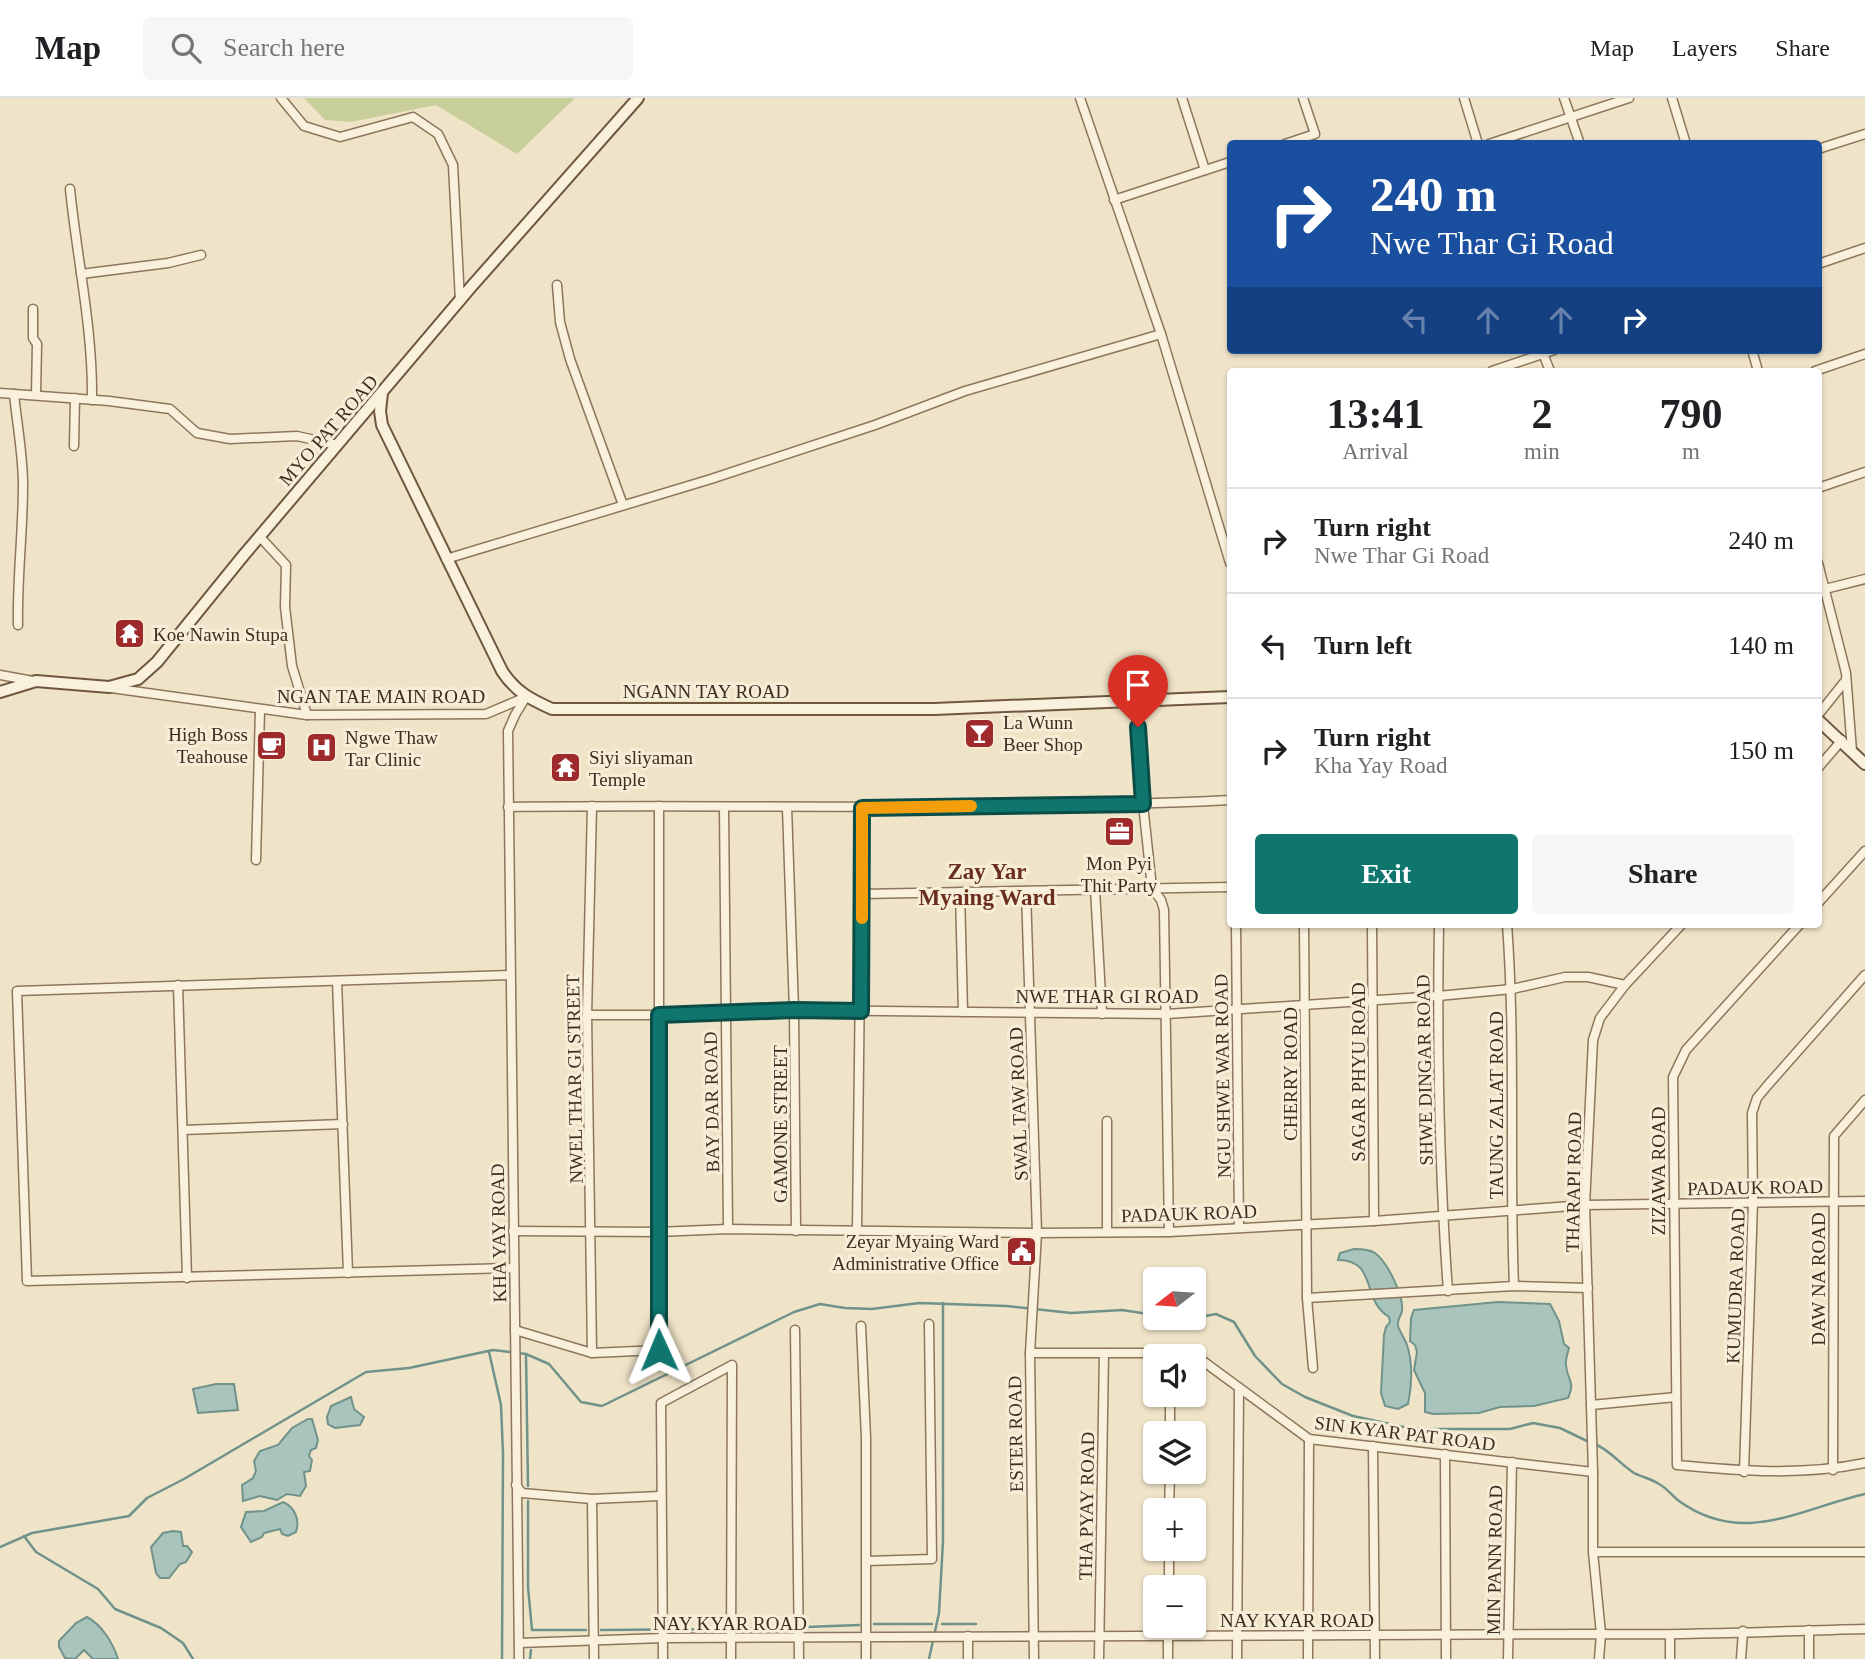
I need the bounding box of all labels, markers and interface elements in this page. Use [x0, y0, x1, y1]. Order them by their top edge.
search box [143, 17, 633, 80]
icon: search [167, 29, 205, 67]
text: Map [35, 30, 101, 66]
text: Search here [223, 33, 345, 62]
text: Map [1590, 35, 1634, 61]
text: Layers [1672, 35, 1737, 61]
text: Share [1775, 35, 1830, 61]
text: 240 m [1370, 167, 1497, 222]
icon: right [1255, 168, 1346, 259]
text: Nwe Thar Gi Road [1370, 225, 1614, 261]
icon: left [1396, 301, 1434, 339]
icon: ahead [1469, 301, 1507, 339]
icon: ahead [1542, 301, 1580, 339]
icon: right [1615, 301, 1653, 339]
street label: MYO PAT ROAD [275, 371, 382, 490]
text: 13:41 [1327, 391, 1425, 437]
text: 2 [1531, 391, 1552, 437]
text: 790 [1659, 391, 1722, 437]
text: Arrival [1342, 439, 1409, 464]
text: min [1524, 439, 1560, 464]
text: m [1682, 439, 1700, 464]
text: Turn right [1314, 513, 1431, 542]
icon: right [1255, 522, 1293, 560]
text: 240 m [1728, 526, 1794, 555]
text: Nwe Thar Gi Road [1314, 543, 1489, 568]
temple icon: Koe Nawin Stupa [113, 617, 147, 651]
place label: Koe Nawin Stupa [153, 624, 289, 645]
icon: left [1255, 627, 1293, 665]
text: Turn left [1314, 631, 1412, 660]
text: 140 m [1728, 631, 1794, 660]
pin [1108, 655, 1168, 727]
icon: arrive [1119, 666, 1157, 704]
street label: NGANN TAY ROAD [623, 681, 789, 702]
street label: NGAN TAE MAIN ROAD [277, 686, 485, 707]
place label: La Wunn Beer Shop [1003, 712, 1083, 755]
bar icon: La Wunn Beer Shop [963, 716, 997, 750]
text: Turn right [1314, 723, 1431, 752]
place label: High Boss Teahouse [168, 724, 248, 767]
place label: Ngwe Thaw Tar Clinic [345, 727, 438, 770]
cafe icon: High Boss Teahouse [254, 728, 288, 762]
hospital icon: Ngwe Thaw Tar Clinic [305, 731, 339, 765]
icon: right [1255, 732, 1293, 770]
text: 150 m [1728, 736, 1794, 765]
place label: Siyi sliyaman Temple [589, 747, 693, 790]
temple icon: Siyi sliyaman Temple [549, 751, 583, 785]
text: Kha Yay Road [1314, 753, 1448, 778]
office icon: Mon Pyi Thit Party [1102, 815, 1136, 849]
button: Exit [1255, 834, 1518, 914]
button: Share [1532, 834, 1794, 914]
place label: Mon Pyi Thit Party [1081, 853, 1158, 896]
district label: Zay Yar Myaing Ward [919, 859, 1056, 910]
street label: NGU SHWE WAR ROAD [1210, 973, 1235, 1179]
street label: NWEL THAR GI STREET [562, 974, 587, 1184]
street label: SHWE DINGAR ROAD [1412, 974, 1437, 1166]
street label: SAGAR PHYU ROAD [1348, 982, 1369, 1162]
street label: NWE THAR GI ROAD [1016, 986, 1198, 1007]
street label: CHERRY ROAD [1280, 1007, 1301, 1141]
street label: TAUNG ZALAT ROAD [1486, 1011, 1507, 1199]
street label: SWAL TAW ROAD [1005, 1027, 1032, 1181]
street label: BAY DAR ROAD [700, 1031, 723, 1173]
street label: GAMONE STREET [770, 1045, 791, 1203]
street label: ZIZAWA ROAD [1648, 1107, 1669, 1235]
street label: THARAPI ROAD [1562, 1111, 1585, 1253]
street label: KHA YAY ROAD [487, 1163, 510, 1303]
street label: PADAUK ROAD [1687, 1176, 1823, 1199]
street label: PADAUK ROAD [1121, 1201, 1257, 1226]
street label: KUMUDRA ROAD [1722, 1208, 1749, 1364]
street label: DAW NA ROAD [1808, 1212, 1829, 1346]
place label: Zeyar Myaing Ward Administrative Office [832, 1231, 999, 1274]
public building icon: Zeyar Myaing Ward Administrative Office [1005, 1235, 1039, 1269]
north arrow [1143, 1267, 1206, 1330]
map controls [1143, 1267, 1206, 1638]
position arrow [622, 1313, 696, 1387]
button: sound [1143, 1344, 1206, 1407]
street label: ESTER ROAD [1004, 1375, 1027, 1492]
street label: SIN KYAR PAT ROAD [1313, 1412, 1497, 1455]
button: layers [1143, 1421, 1206, 1484]
street label: THA PYAY ROAD [1075, 1432, 1098, 1580]
street label: MIN PANN ROAD [1483, 1485, 1506, 1635]
button: + [1143, 1498, 1206, 1561]
button: − [1143, 1575, 1206, 1638]
street label: NAY KYAR ROAD [1220, 1610, 1374, 1631]
street label: NAY KYAR ROAD [653, 1613, 807, 1634]

